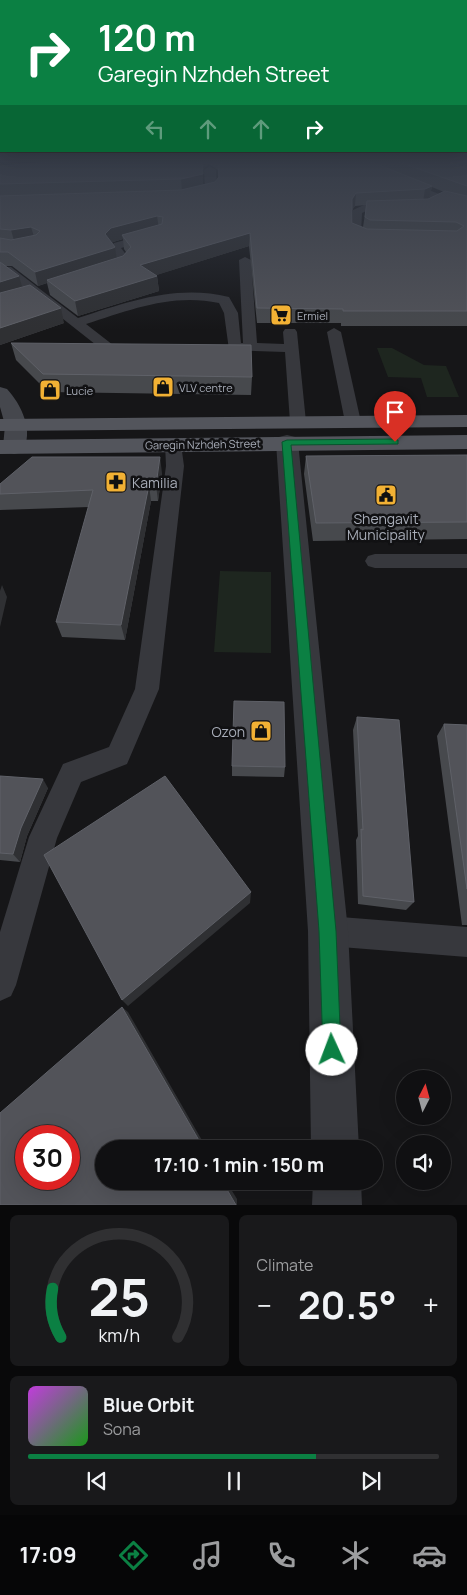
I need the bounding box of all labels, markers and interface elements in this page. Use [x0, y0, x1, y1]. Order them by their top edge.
text: 120 m [98, 14, 196, 62]
icon: right [15, 20, 80, 85]
text: Garegin Nzhdeh Street [98, 59, 330, 89]
icon: left [141, 115, 169, 143]
icon: ahead [194, 115, 222, 143]
icon: ahead [247, 115, 275, 143]
icon: right [300, 115, 328, 143]
supermarket icon: Ermiel [269, 303, 293, 327]
place label: Ermiel [297, 308, 328, 323]
shop icon: VLV centre [151, 375, 175, 399]
shop icon: Lucie [38, 378, 62, 402]
place label: VLV centre [179, 380, 233, 395]
place label: Lucie [66, 383, 94, 398]
pin [374, 391, 416, 442]
icon: arrive [381, 398, 409, 426]
street label: Garegin Nzhdeh Street [145, 435, 261, 453]
pharmacy icon: Kamilia [104, 470, 128, 494]
place label: Kamilia [132, 473, 178, 492]
public building icon: Shengavit Municipality [374, 483, 398, 507]
place label: Shengavit Municipality [347, 509, 426, 544]
shop icon: Ozon [249, 719, 273, 743]
place label: Ozon [211, 722, 245, 741]
position arrow [305, 1023, 357, 1075]
north arrow [396, 1070, 451, 1125]
map controls [396, 1070, 451, 1190]
speed limit sign: 30 [15, 1125, 80, 1190]
button: sound [396, 1135, 451, 1190]
text: 17:10 · 1 min · 150 m [154, 1152, 324, 1178]
text: Climate [257, 1254, 313, 1276]
text: 25 [89, 1261, 150, 1332]
text: 20.5° [298, 1278, 397, 1330]
text: − [257, 1286, 272, 1324]
text: + [423, 1286, 439, 1324]
text: km/h [98, 1323, 140, 1347]
text: Blue Orbit [103, 1392, 195, 1418]
text: Sona [103, 1418, 141, 1440]
icon: previous [83, 1467, 111, 1495]
icon: pause [220, 1467, 248, 1495]
icon: next [357, 1467, 385, 1495]
icon: directions [116, 1538, 151, 1573]
icon: music [190, 1538, 225, 1573]
icon: phone [264, 1538, 299, 1573]
icon: climate [338, 1538, 373, 1573]
icon: car [412, 1538, 447, 1573]
text: 17:09 [20, 1540, 77, 1570]

